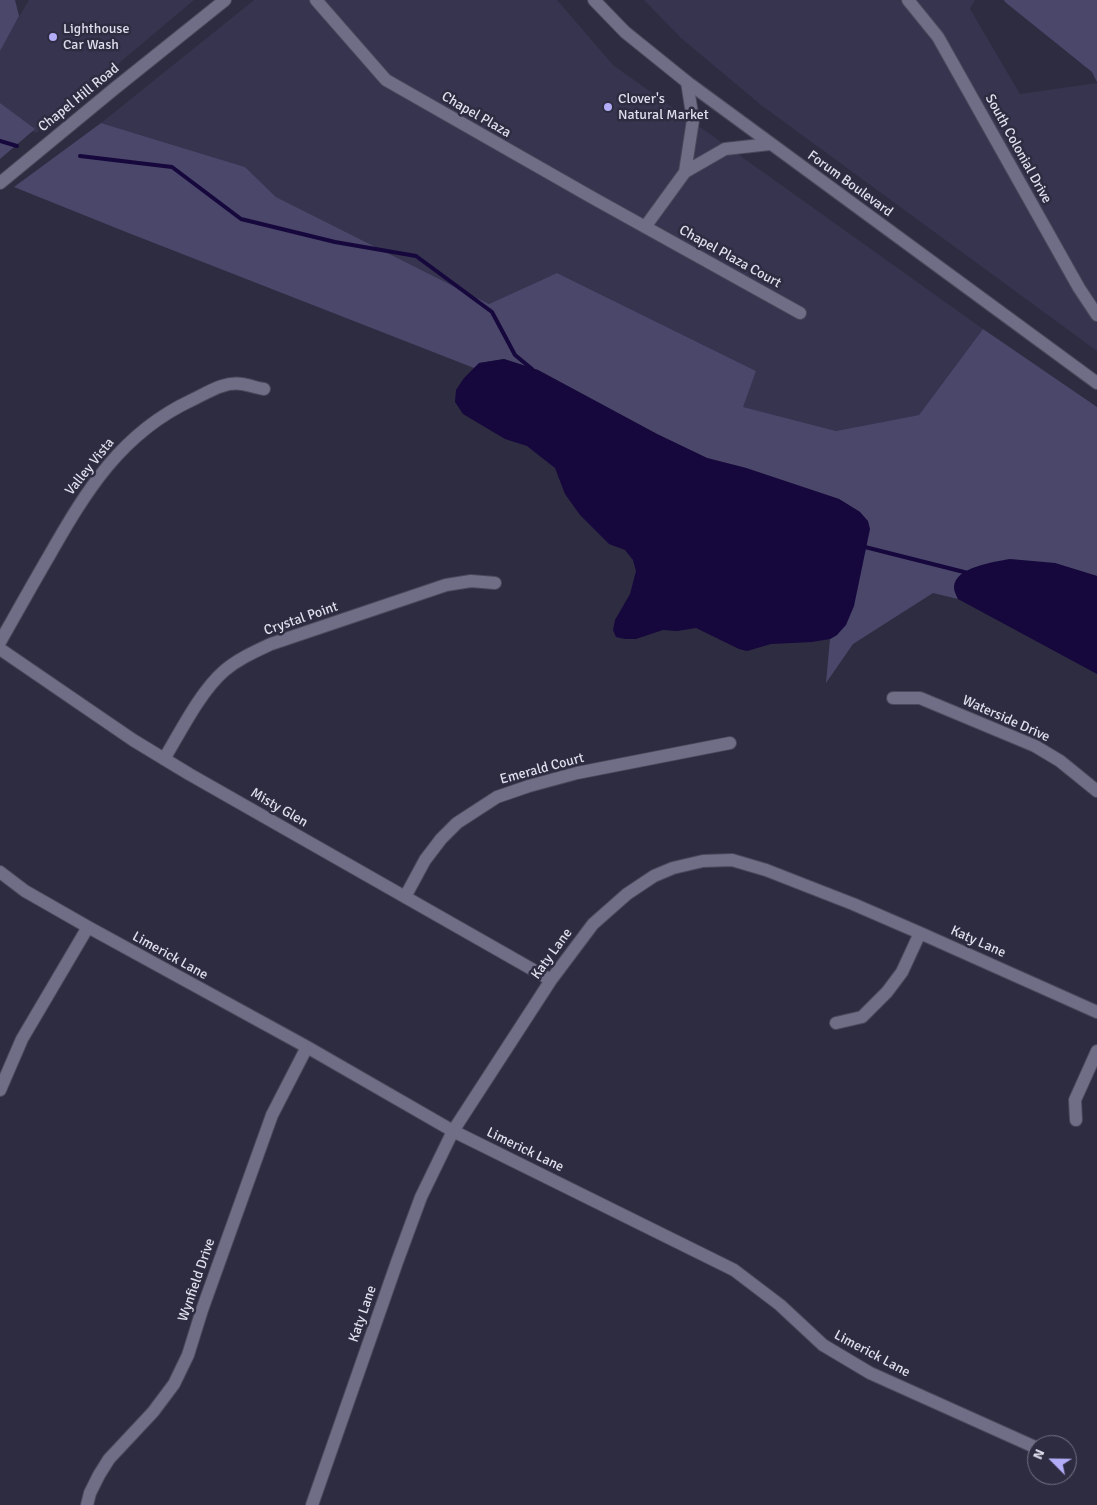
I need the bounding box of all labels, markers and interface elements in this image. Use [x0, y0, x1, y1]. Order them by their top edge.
place label: Lighthouse Car Wash [63, 21, 129, 54]
marker: Lighthouse Car Wash [47, 31, 59, 43]
street label: Chapel Hill Road [35, 60, 123, 136]
street label: Chapel Plaza [438, 88, 514, 142]
place label: Clover's Natural Market [618, 91, 709, 124]
street label: South Colonial Drive [981, 91, 1055, 207]
marker: Clover's Natural Market [602, 101, 614, 113]
street label: Forum Boulevard [804, 147, 896, 221]
street label: Chapel Plaza Court [676, 222, 784, 292]
street label: Valley Vista [62, 435, 118, 499]
street label: Crystal Point [262, 599, 340, 639]
street label: Waterside Drive [960, 692, 1052, 746]
street label: Emerald Court [498, 750, 586, 788]
street label: Misty Glen [247, 785, 311, 831]
street label: Katy Lane [948, 922, 1008, 962]
street label: Katy Lane [528, 925, 576, 983]
street label: Limerick Lane [129, 928, 211, 984]
street label: Limerick Lane [484, 1124, 566, 1176]
street label: Wynfield Drive [175, 1236, 219, 1324]
street label: Katy Lane [345, 1283, 381, 1345]
street label: Limerick Lane [831, 1327, 913, 1381]
north arrow [1027, 1435, 1077, 1485]
text: N [1029, 1447, 1048, 1462]

